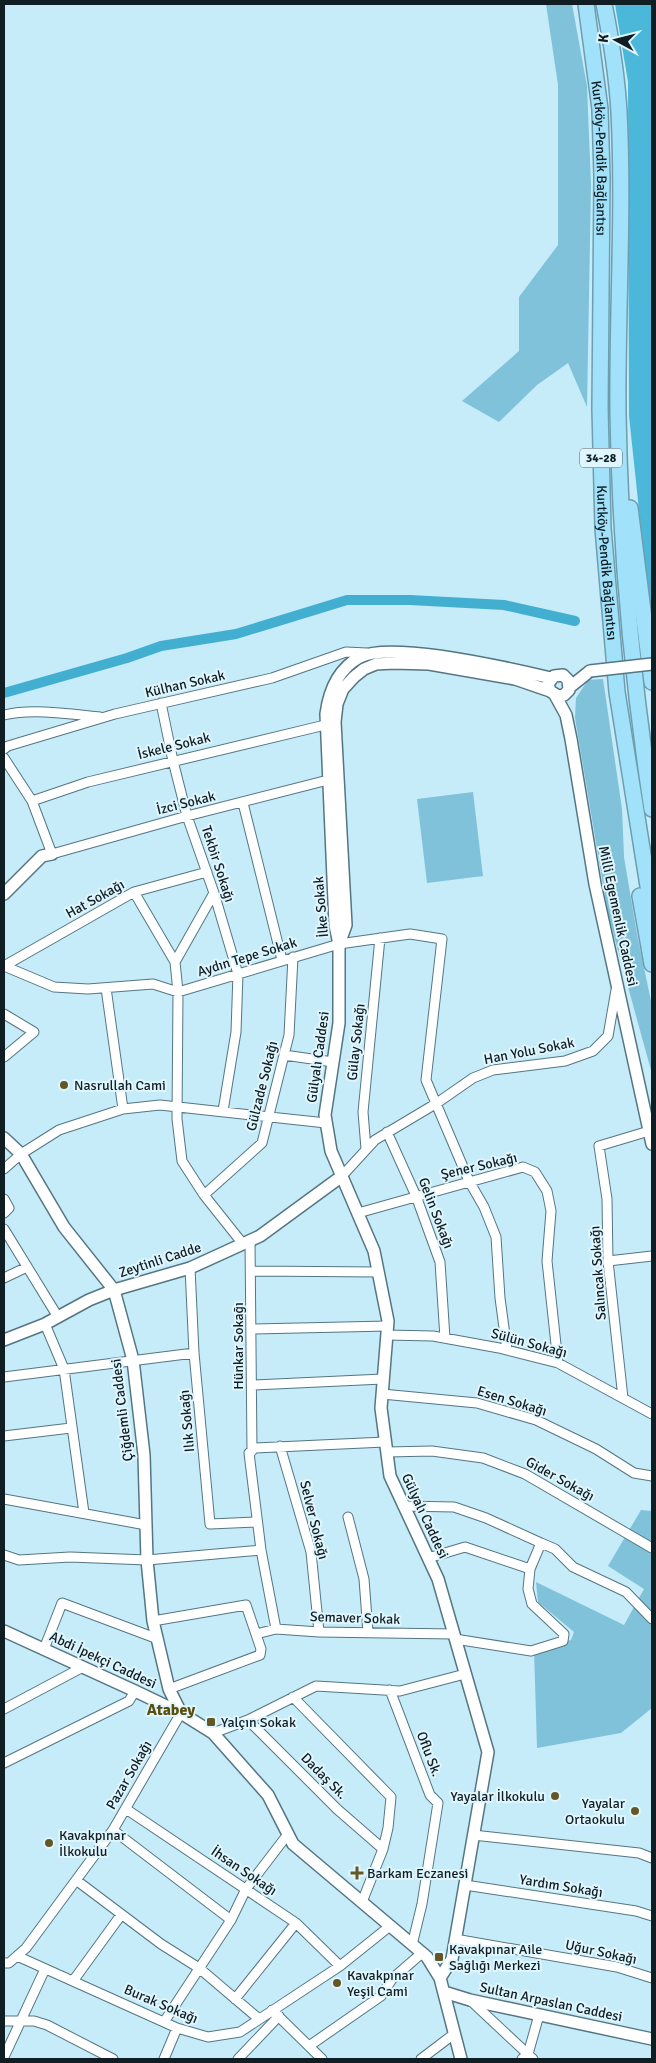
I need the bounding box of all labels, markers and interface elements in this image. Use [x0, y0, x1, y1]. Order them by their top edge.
north arrow [591, 15, 641, 65]
text: K [595, 33, 613, 44]
street label: Kurtköy-Pendik Bağlantısı [588, 79, 611, 236]
road number: 34-28 [580, 448, 622, 468]
street label: Kurtköy-Pendik Bağlantısı [593, 485, 621, 641]
street label: Külhan Sokak [143, 667, 227, 701]
street label: İskele Sokak [136, 729, 212, 763]
street label: İzci Sokak [155, 787, 217, 819]
street label: Tekbir Sokağı [198, 824, 238, 904]
street label: Milli Egemenlik Caddesi [595, 844, 641, 988]
street label: Hat Sokağı [63, 876, 127, 922]
street label: İlke Sokak [310, 876, 332, 938]
street label: Aydın Tepe Sokak [195, 934, 299, 980]
street label: Gülay Sokağı [343, 1002, 369, 1082]
street label: Gülyalı Caddesi [303, 1010, 333, 1104]
street label: Han Yolu Sokak [482, 1034, 576, 1068]
street label: Gülzade Sokağı [243, 1039, 281, 1133]
place label: Nasrullah Cami [74, 1077, 166, 1094]
marker: Nasrullah Cami [58, 1079, 70, 1091]
street label: Şener Sokağı [439, 1149, 519, 1183]
street label: Gelin Sokağı [415, 1175, 457, 1251]
street label: Salıncak Sokağı [586, 1225, 610, 1321]
street label: Zeytinli Cadde [117, 1239, 203, 1281]
street label: Hünkar Sokağı [230, 1302, 247, 1390]
street label: Sülün Sokağı [489, 1325, 569, 1361]
street label: Çiğdemli Caddesi [107, 1358, 137, 1462]
street label: Esen Sokağı [475, 1382, 549, 1420]
street label: Ilık Sokağı [176, 1389, 198, 1453]
street label: Gider Sokağı [523, 1453, 597, 1505]
street label: Gülyalı Caddesi [398, 1471, 452, 1561]
street label: Selver Sokağı [296, 1479, 332, 1561]
street label: Semaver Sokak [310, 1608, 400, 1628]
street label: Abdi İpekçi Caddesi [47, 1628, 159, 1692]
district label: Atabey [147, 1700, 195, 1720]
place label: Yalçın Sokak [221, 1714, 296, 1731]
marker: Yalçın Sokak [205, 1716, 217, 1728]
street label: Oflu Sk. [413, 1729, 445, 1779]
street label: Pazar Sokağı [102, 1738, 156, 1812]
street label: Dadaş Sk. [297, 1749, 351, 1803]
place label: Yayalar İlkokulu [450, 1788, 545, 1805]
marker: Yayalar İlkokulu [549, 1790, 561, 1802]
place label: Yayalar Ortaokulu [565, 1795, 626, 1828]
marker: Yayalar Ortaokulu [629, 1805, 641, 1817]
place label: Kavakpınar İlkokulu [59, 1827, 127, 1860]
marker: Kavakpınar İlkokulu [43, 1837, 55, 1849]
street label: İhsan Sokağı [208, 1843, 280, 1899]
place label: Barkam Eczanesi [367, 1865, 468, 1882]
marker: Barkam Eczanesi [351, 1867, 363, 1879]
street label: Yardım Sokağı [518, 1871, 604, 1901]
street label: Uğur Sokağı [564, 1936, 638, 1968]
place label: Kavakpınar Aile Sağlığı Merkezi [449, 1941, 542, 1974]
marker: Kavakpınar Aile Sağlığı Merkezi [433, 1951, 445, 1963]
place label: Kavakpınar Yeşil Cami [347, 1967, 415, 2000]
marker: Kavakpınar Yeşil Cami [331, 1977, 343, 1989]
street label: Sultan Arpaslan Caddesi [478, 1979, 624, 2025]
street label: Burak Sokağı [121, 1981, 201, 2027]

